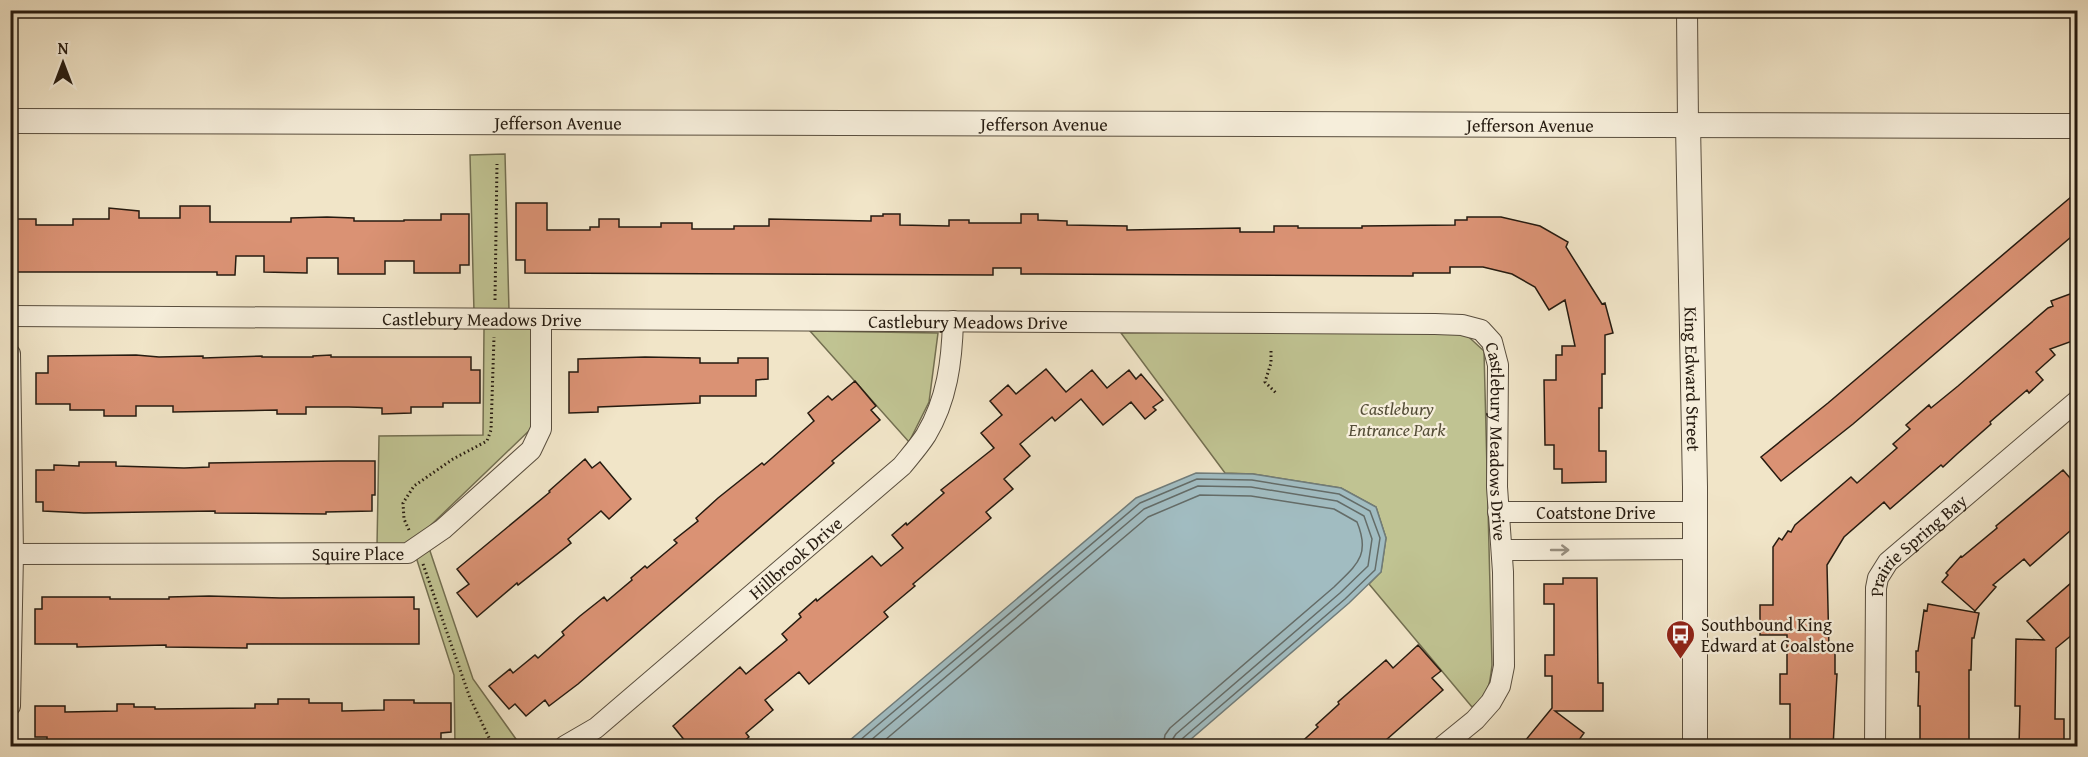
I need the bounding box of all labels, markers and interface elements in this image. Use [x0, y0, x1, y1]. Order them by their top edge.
north arrow [33, 33, 93, 93]
text: N [58, 36, 69, 60]
street label: Jefferson Avenue [492, 109, 622, 136]
street label: Jefferson Avenue [978, 110, 1108, 137]
street label: Jefferson Avenue [1464, 111, 1594, 138]
street label: Castlebury Meadows Drive [382, 305, 582, 333]
street label: King Edward Street [1678, 306, 1708, 452]
street label: Castlebury Meadows Drive [868, 307, 1068, 335]
street label: Castlebury Meadows Drive [1479, 339, 1514, 542]
park label: Castlebury Entrance Park [1348, 395, 1446, 443]
street label: Prairie Spring Bay [1862, 487, 1973, 597]
street label: Coatstone Drive [1536, 499, 1656, 526]
street label: Hillbrook Drive [742, 510, 848, 605]
street label: Squire Place [312, 540, 404, 567]
one-way arrow [1550, 544, 1570, 556]
place label: Southbound King Edward at Coalstone [1701, 611, 1854, 659]
bus stop icon: Southbound King Edward at Coalstone [1664, 618, 1696, 660]

